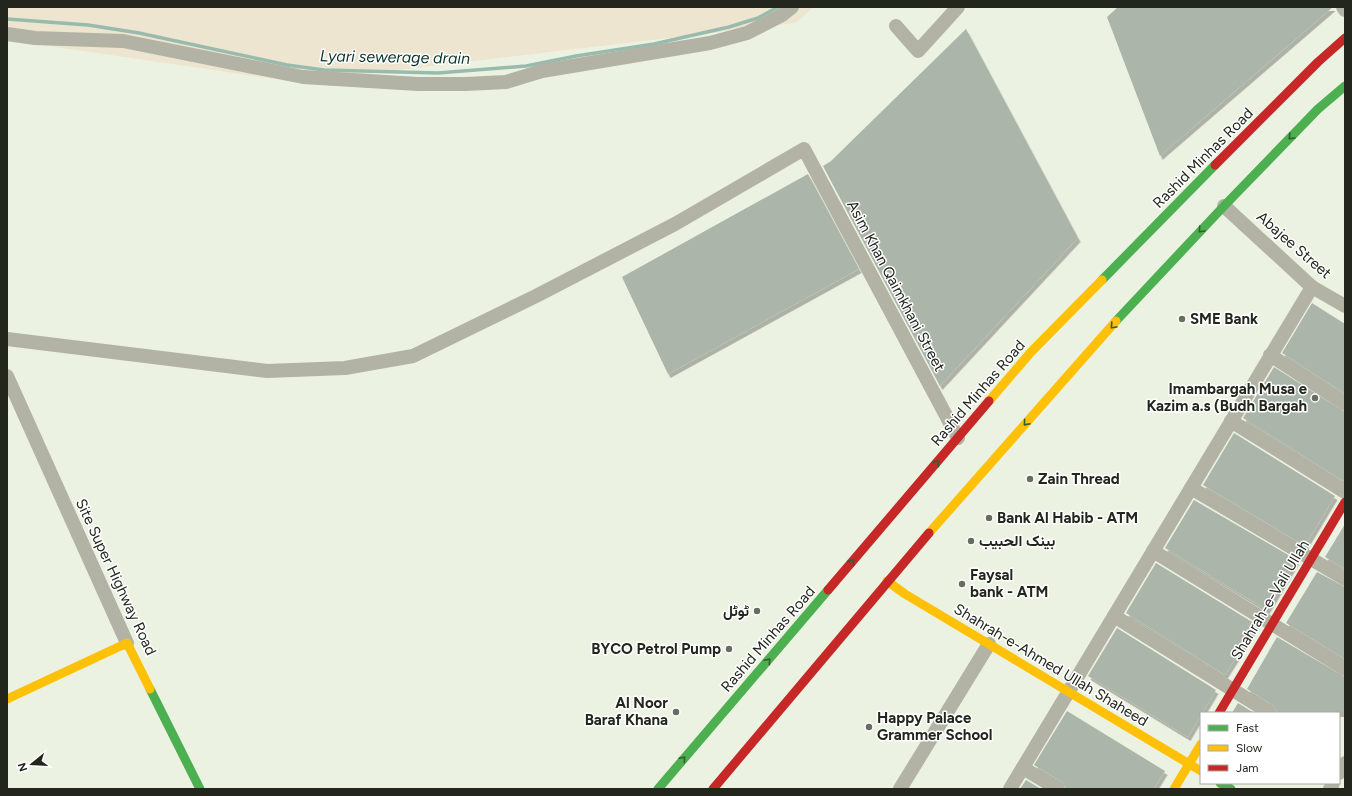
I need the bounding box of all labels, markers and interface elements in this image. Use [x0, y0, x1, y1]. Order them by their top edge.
water label: Lyari sewerage drain [320, 46, 470, 68]
street label: Rashid Minhas Road [1149, 104, 1257, 212]
one-way arrow [1288, 132, 1296, 140]
street label: Asim Khan Qaimkhani Street [843, 198, 949, 375]
street label: Abajee Street [1253, 208, 1335, 282]
one-way arrow [1199, 226, 1206, 233]
place label: SME Bank [1190, 310, 1258, 328]
marker: SME Bank [1177, 314, 1187, 324]
one-way arrow [1110, 321, 1117, 328]
street label: Rashid Minhas Road [927, 336, 1029, 450]
place label: Imambargah Musa e Kazim a.s (Budh Bargah [1147, 380, 1308, 415]
marker: Imambargah Musa e Kazim a.s (Budh Bargah [1310, 393, 1320, 403]
one-way arrow [1024, 418, 1031, 426]
one-way arrow [932, 460, 939, 467]
place label: Zain Thread [1038, 470, 1120, 488]
marker: Zain Thread [1025, 474, 1035, 484]
street label: Site Super Highway Road [72, 496, 160, 658]
place label: Bank Al Habib - ATM [997, 509, 1138, 527]
marker: Bank Al Habib - ATM [984, 513, 994, 523]
place label: بينک الحبيب [979, 532, 1055, 550]
marker: بينک الحبيب [966, 536, 976, 546]
street label: Shahrah-e-Vali Ullah [1227, 537, 1313, 663]
one-way arrow [848, 559, 855, 566]
place label: Faysal bank - ATM [970, 566, 1048, 601]
marker: Faysal bank - ATM [957, 579, 967, 589]
street label: Rashid Minhas Road [717, 582, 819, 696]
street label: Shahrah-e-Ahmed Ullah Shaheed [951, 600, 1151, 730]
place label: ٹوٹل [723, 602, 749, 620]
marker: ٹوٹل [752, 606, 762, 616]
place label: BYCO Petrol Pump [591, 640, 721, 658]
marker: BYCO Petrol Pump [724, 644, 734, 654]
one-way arrow [764, 658, 771, 666]
place label: Al Noor Baraf Khana [585, 694, 668, 729]
marker: Al Noor Baraf Khana [671, 707, 681, 717]
place label: Happy Palace Grammer School [877, 709, 993, 744]
legend [1200, 712, 1340, 784]
text: Fast [1236, 721, 1259, 735]
marker: Happy Palace Grammer School [864, 722, 874, 732]
text: Slow [1236, 741, 1263, 755]
north arrow [12, 744, 52, 784]
one-way arrow [678, 756, 686, 764]
text: N [15, 761, 30, 773]
text: Jam [1236, 761, 1259, 775]

